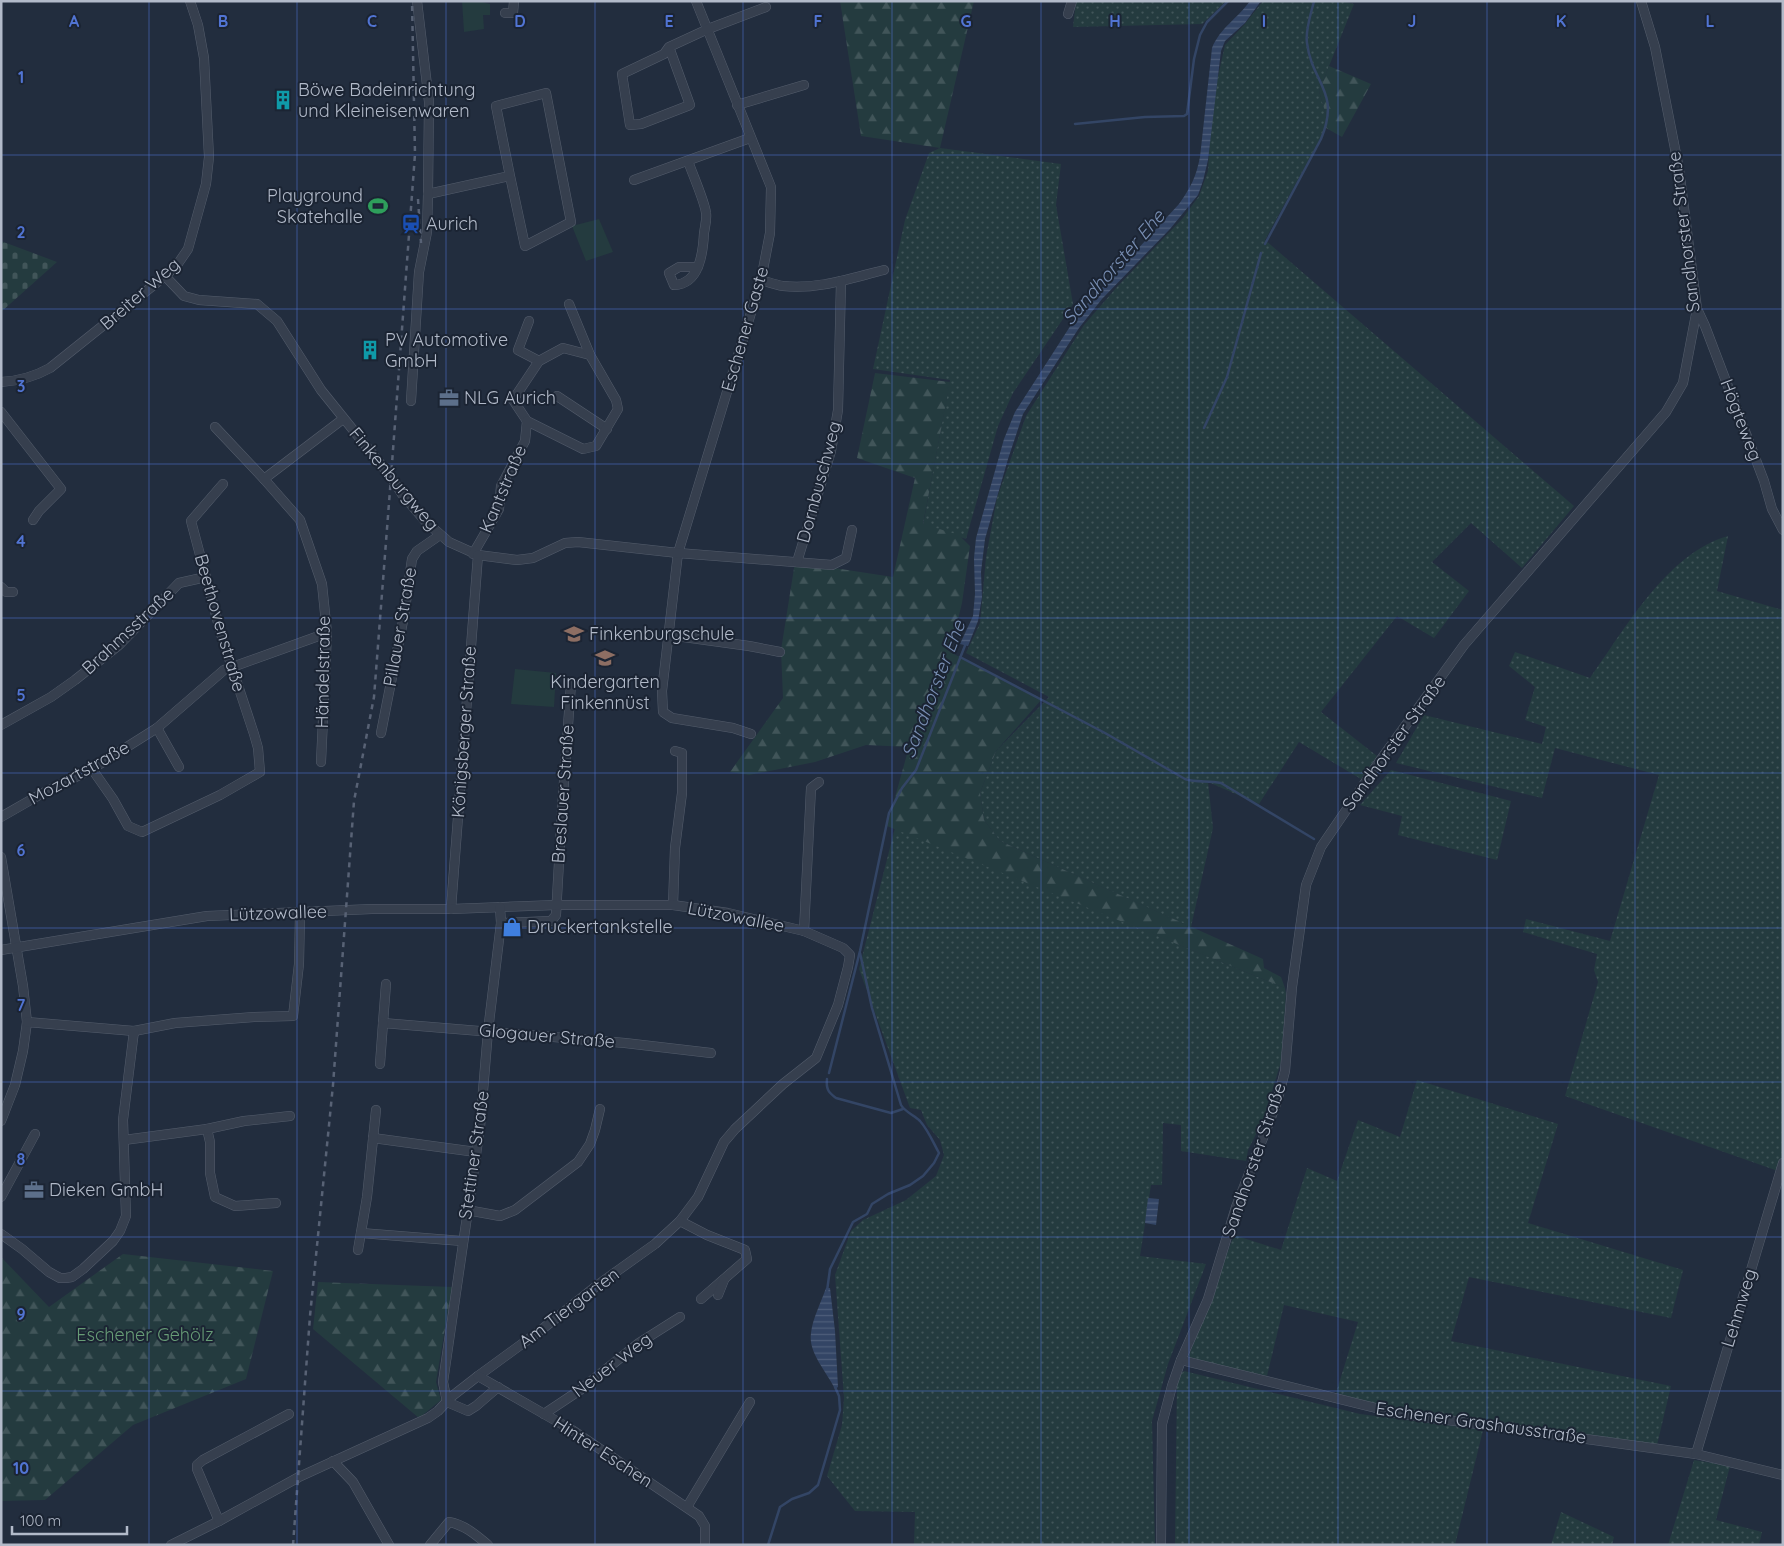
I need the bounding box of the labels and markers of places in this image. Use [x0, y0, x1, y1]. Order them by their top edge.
place label: Böwe Badeinrichtung und Kleineisenwaren [298, 78, 475, 122]
building icon: Böwe Badeinrichtung und Kleineisenwaren [272, 89, 294, 111]
place label: Playground Skatehalle [267, 184, 363, 228]
sports icon: Playground Skatehalle [367, 195, 389, 217]
place label: Aurich [426, 212, 478, 235]
station icon: Aurich [400, 213, 422, 235]
place label: PV Automotive GmbH [385, 328, 508, 372]
building icon: PV Automotive GmbH [359, 339, 381, 361]
place label: NLG Aurich [464, 386, 556, 409]
office icon: NLG Aurich [438, 387, 460, 409]
place label: Finkenburgschule [589, 622, 734, 645]
school or university icon: Finkenburgschule [563, 623, 585, 645]
school or university icon: Kindergarten Finkennüst [594, 647, 616, 669]
place label: Kindergarten Finkennüst [550, 670, 660, 714]
place label: Druckertankstelle [527, 915, 673, 938]
shop icon: Druckertankstelle [501, 916, 523, 938]
place label: Dieken GmbH [49, 1178, 163, 1201]
office icon: Dieken GmbH [23, 1179, 45, 1201]

